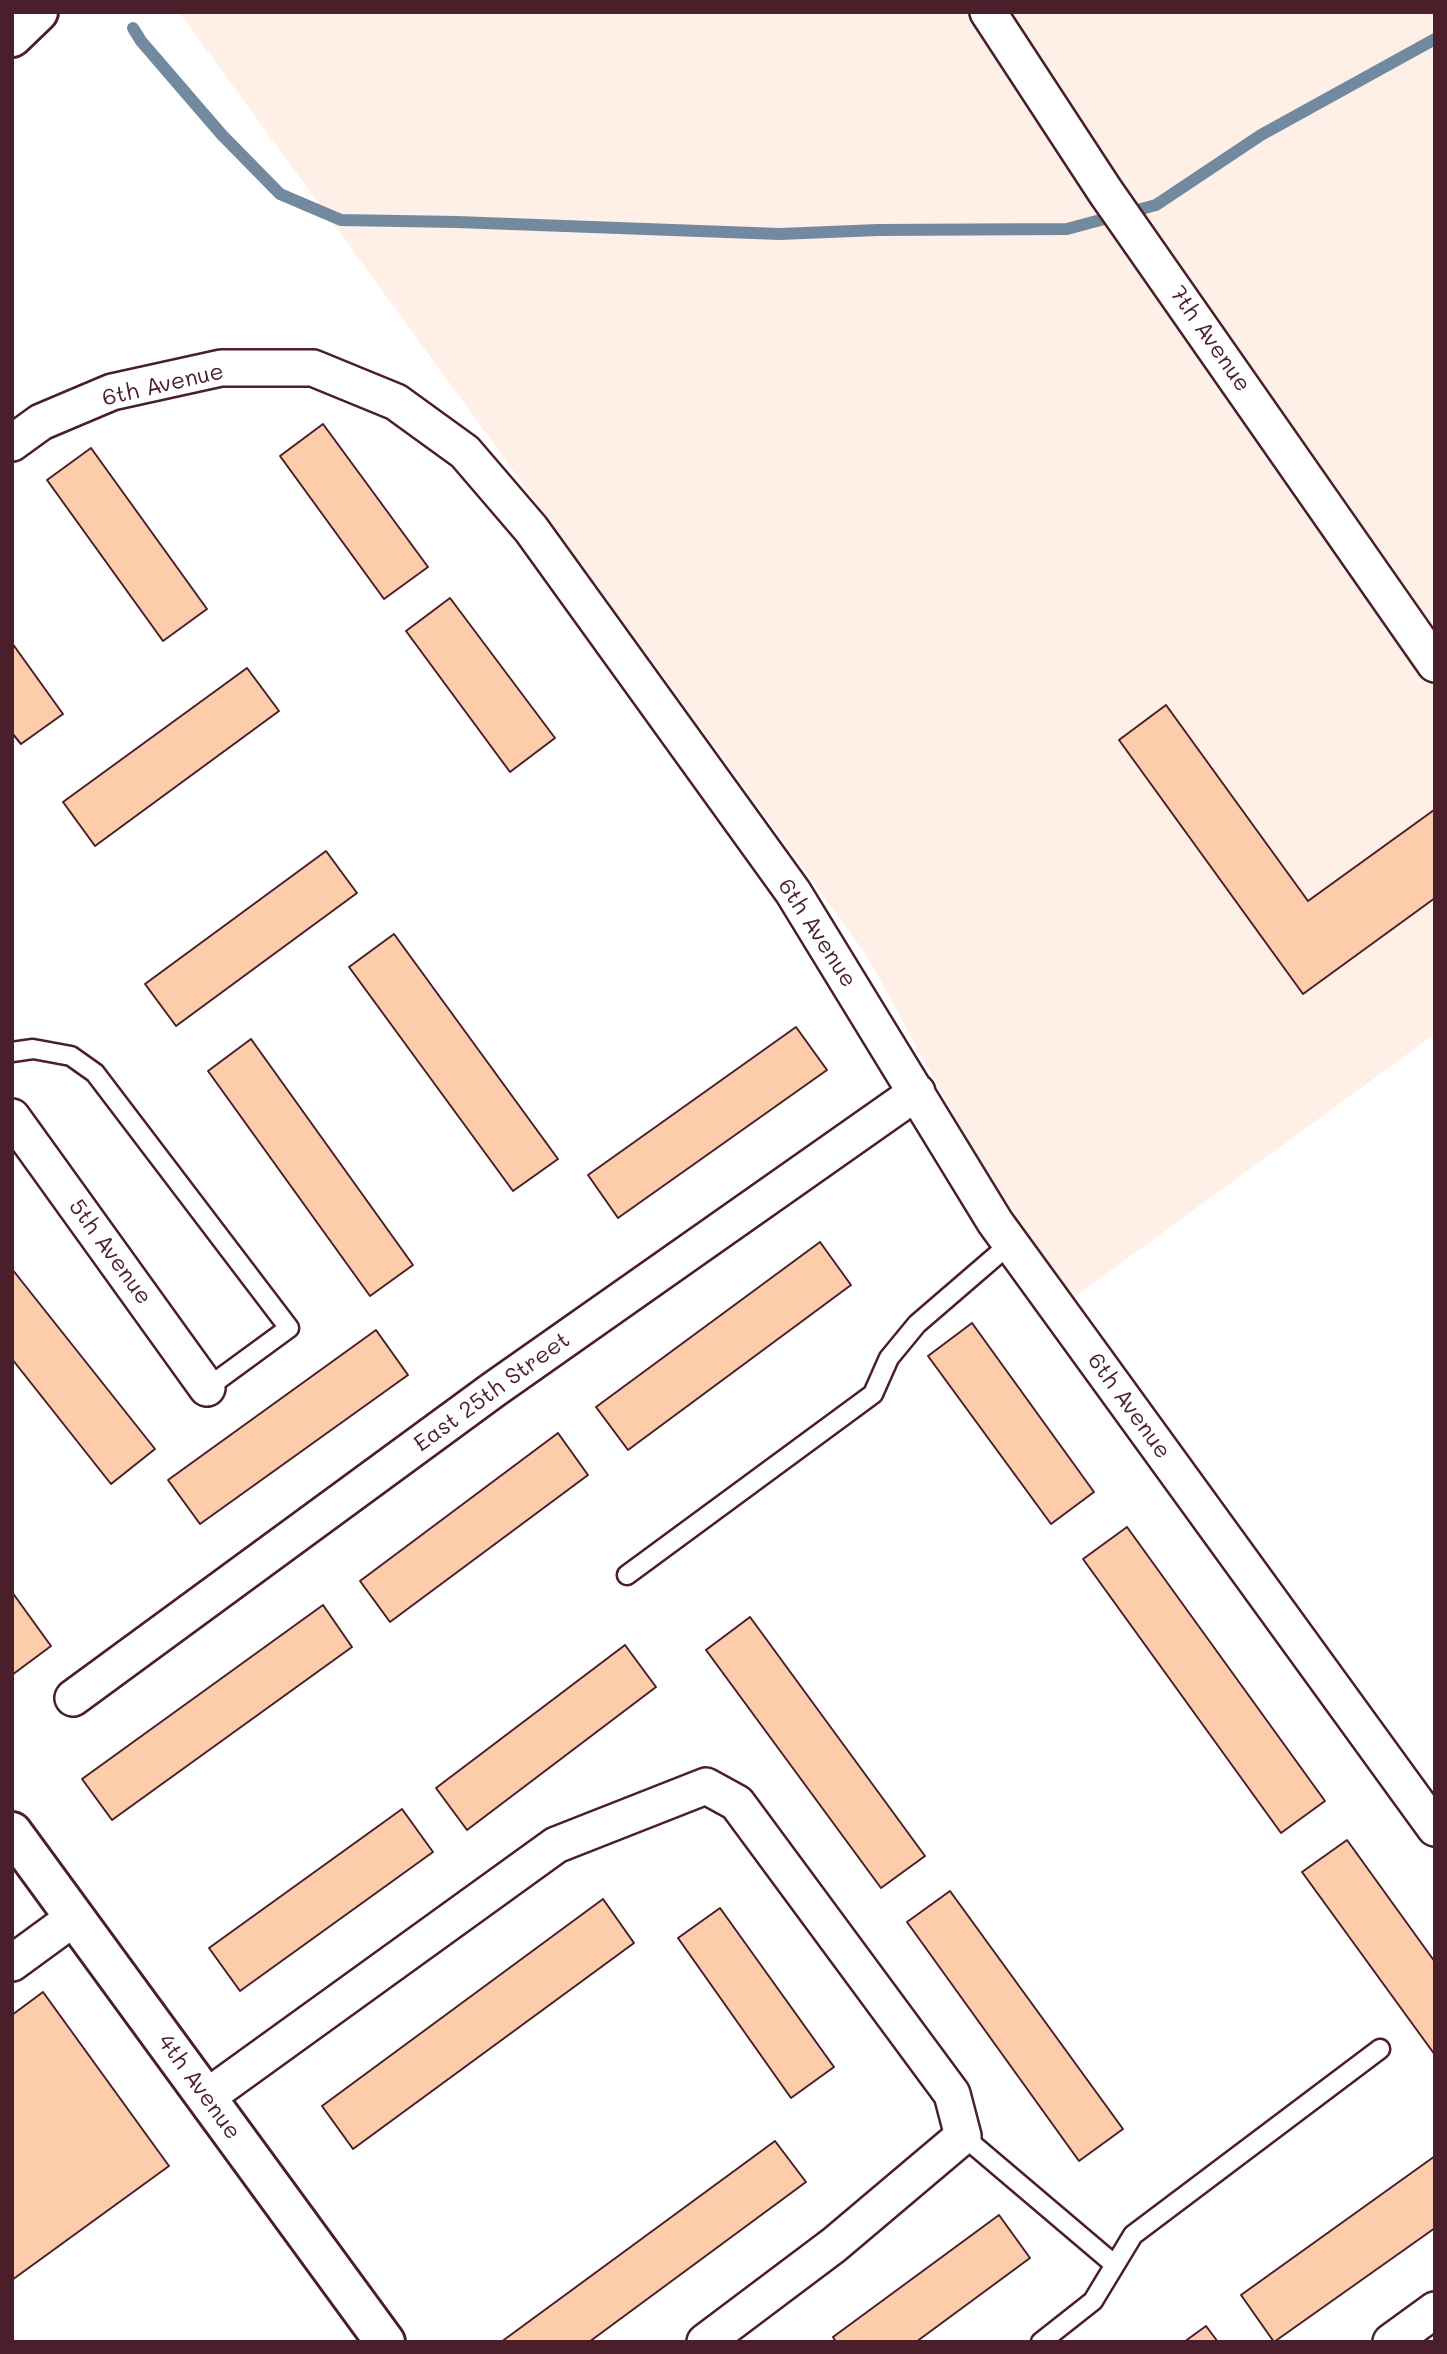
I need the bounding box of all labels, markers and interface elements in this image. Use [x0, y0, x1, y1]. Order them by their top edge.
street label: 7th Avenue [1163, 281, 1257, 397]
street label: 6th Avenue [100, 358, 226, 412]
street label: 6th Avenue [772, 874, 862, 992]
street label: 5th Avenue [63, 1194, 157, 1310]
street label: East 25th Street [409, 1326, 575, 1458]
street label: 6th Avenue [1081, 1348, 1177, 1464]
street label: 4th Avenue [152, 2029, 246, 2145]

